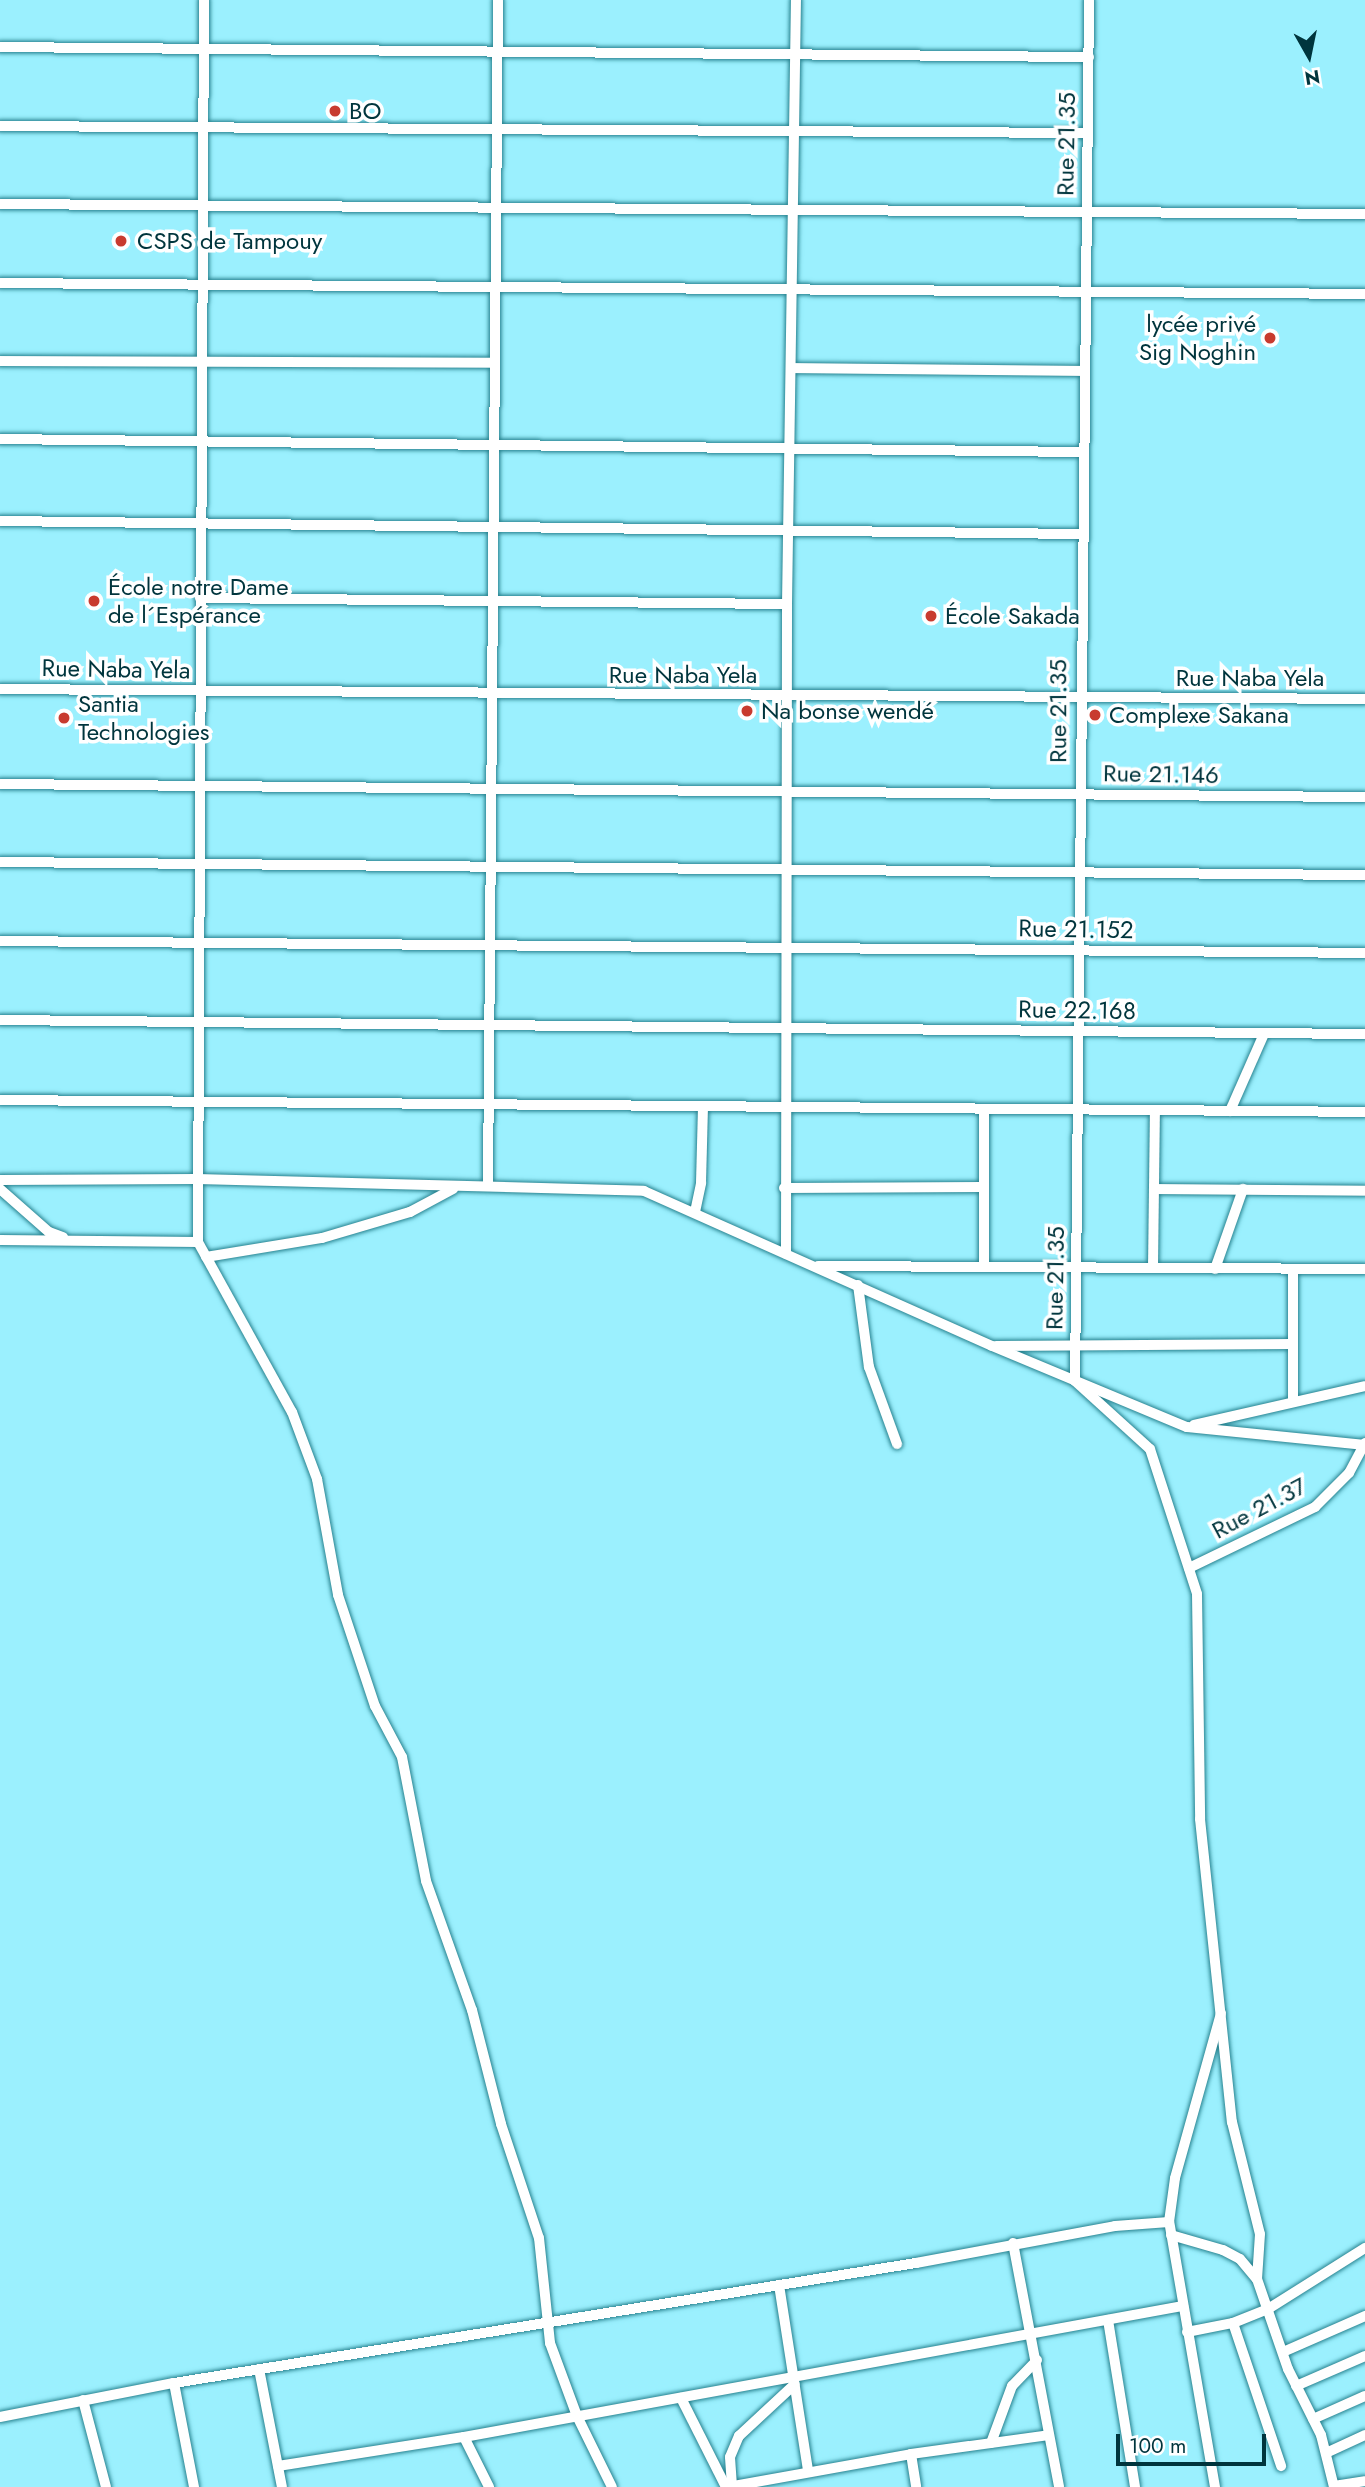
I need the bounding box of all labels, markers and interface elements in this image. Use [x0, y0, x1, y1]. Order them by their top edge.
north arrow [1274, 21, 1344, 91]
text: N [1303, 63, 1322, 92]
street label: Rue 21.35 [1051, 92, 1081, 196]
place label: BO [349, 97, 381, 125]
marker: BO [327, 103, 343, 119]
place label: CSPS de Tampouy [137, 227, 322, 255]
marker: CSPS de Tampouy [111, 231, 131, 251]
place label: lycée privé Sig Noghin [1139, 310, 1256, 366]
marker: lycée privé Sig Noghin [1262, 330, 1278, 346]
place label: École notre Dame de l´Espérance [108, 573, 289, 629]
marker: École notre Dame de l´Espérance [86, 593, 102, 609]
place label: École Sakada [945, 602, 1080, 630]
marker: École Sakada [923, 608, 939, 624]
street label: Rue Naba Yela [41, 653, 191, 685]
street label: Rue 21.35 [1044, 659, 1072, 763]
street label: Rue Naba Yela [609, 661, 757, 689]
street label: Rue Naba Yela [1176, 664, 1324, 692]
place label: Santia Technologies [78, 690, 209, 746]
place label: Na bonse wendé [761, 697, 934, 725]
place label: Complexe Sakana [1109, 701, 1289, 729]
marker: Na bonse wendé [739, 703, 755, 719]
marker: Complexe Sakana [1087, 707, 1103, 723]
marker: Santia Technologies [56, 710, 72, 726]
street label: Rue 21.146 [1103, 759, 1219, 789]
street label: Rue 21.152 [1018, 914, 1134, 944]
street label: Rue 22.168 [1018, 995, 1136, 1025]
street label: Rue 21.35 [1040, 1226, 1070, 1330]
street label: Rue 21.37 [1207, 1471, 1311, 1545]
scale bar [1120, 2420, 1270, 2464]
text: 100 m [1129, 2431, 1186, 2461]

